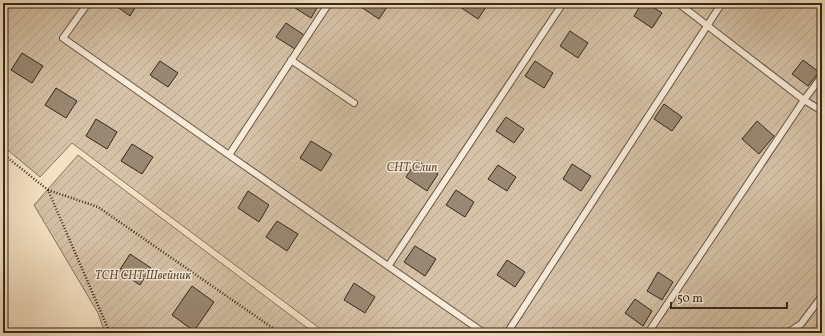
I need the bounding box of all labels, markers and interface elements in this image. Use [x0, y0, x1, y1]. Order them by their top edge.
park label: СНТ Слип [386, 160, 438, 176]
park label: ТСН СНТ Швейник [95, 268, 191, 284]
scale bar [671, 284, 787, 310]
text: 50 m [677, 291, 703, 307]

